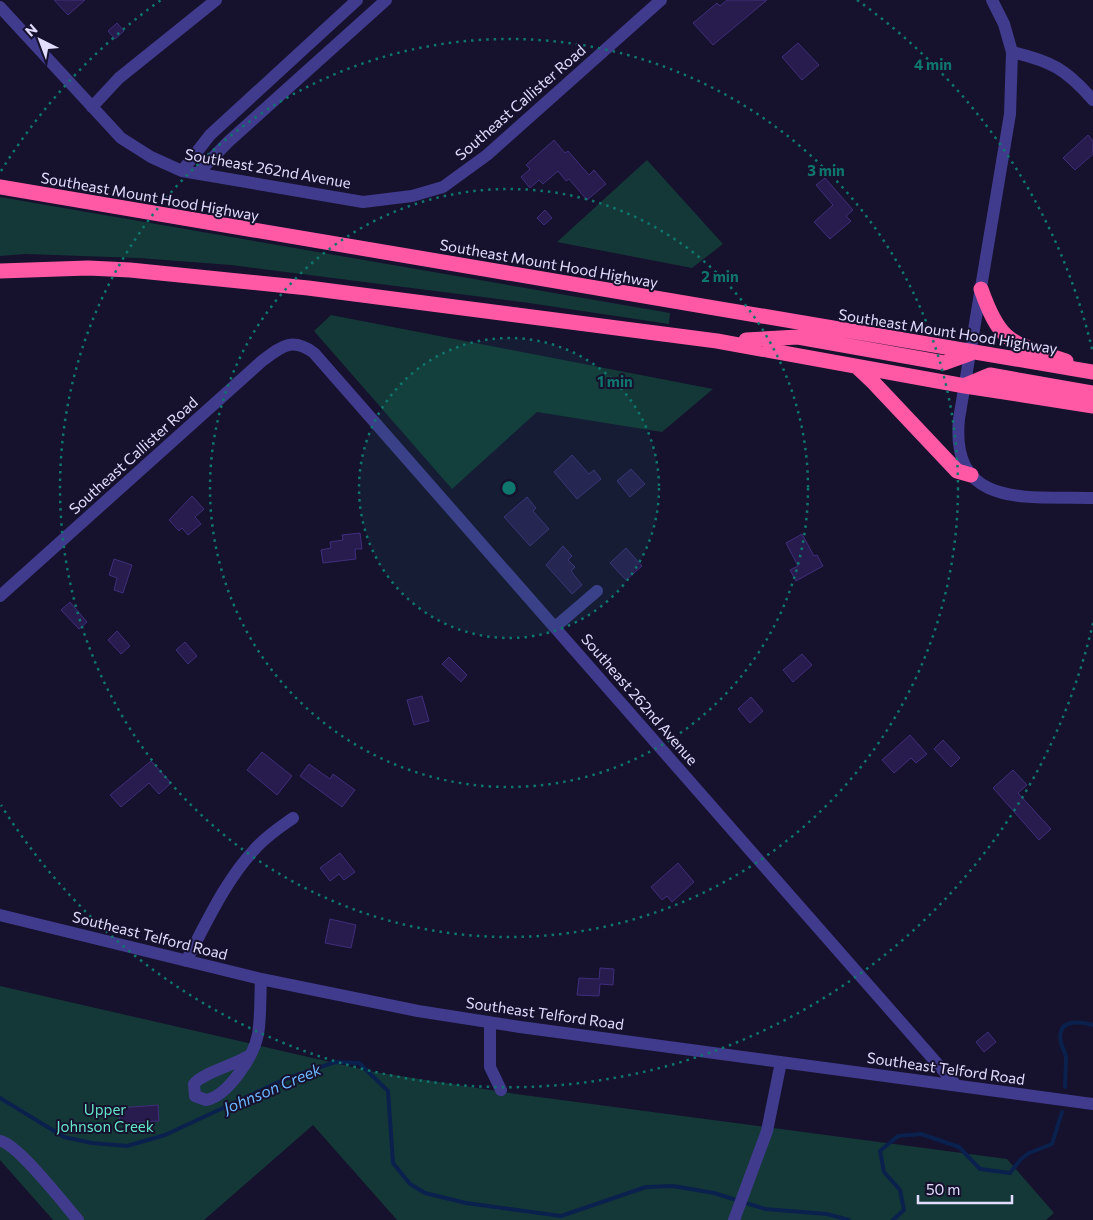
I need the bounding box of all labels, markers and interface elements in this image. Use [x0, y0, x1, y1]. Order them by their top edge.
north arrow [15, 15, 65, 65]
text: N [21, 20, 41, 40]
street label: Southeast Callister Road [451, 41, 589, 163]
text: 4 min [914, 55, 952, 73]
street label: Southeast 262nd Avenue [184, 145, 352, 191]
text: 3 min [807, 161, 845, 179]
street label: Southeast Mount Hood Highway [39, 168, 261, 224]
street label: Southeast Mount Hood Highway [438, 235, 660, 291]
text: 2 min [701, 267, 739, 285]
street label: Southeast Mount Hood Highway [837, 305, 1059, 357]
text: 1 min [597, 372, 633, 390]
street label: Southeast Callister Road [65, 393, 201, 517]
centre of rings [500, 479, 518, 497]
street label: Southeast 262nd Avenue [578, 630, 702, 768]
street label: Southeast Telford Road [70, 907, 230, 963]
street label: Southeast Telford Road [465, 993, 625, 1033]
street label: Southeast Telford Road [866, 1048, 1026, 1088]
water label: Johnson Creek [218, 1059, 324, 1118]
park label: Upper Johnson Creek [56, 1100, 154, 1135]
scale bar [918, 1172, 1012, 1204]
text: 50 m [926, 1180, 960, 1198]

